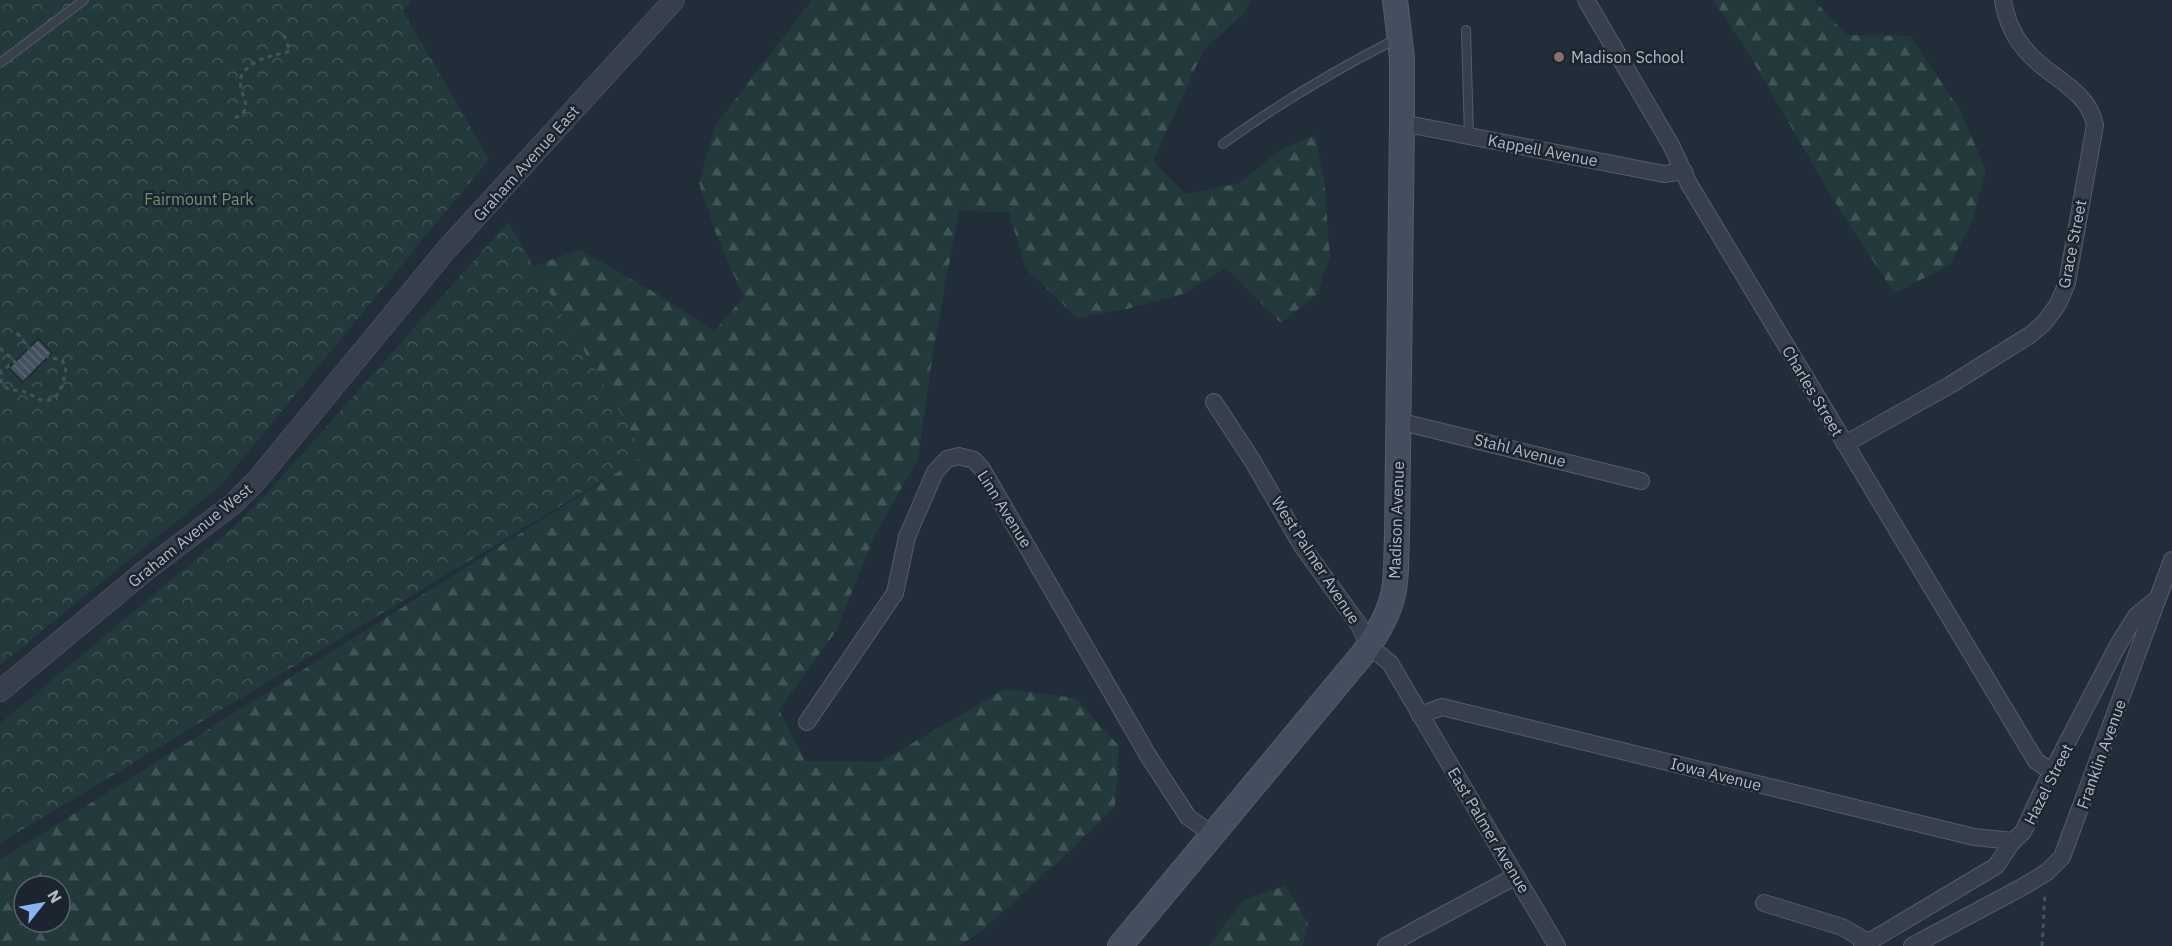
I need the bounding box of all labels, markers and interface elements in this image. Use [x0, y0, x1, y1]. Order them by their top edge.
place label: Madison School [1571, 47, 1684, 67]
marker: Madison School [1552, 50, 1566, 64]
street label: Graham Avenue East [469, 101, 583, 225]
street label: Kappell Avenue [1486, 130, 1600, 171]
park label: Fairmount Park [144, 189, 254, 209]
street label: Grace Street [2054, 198, 2090, 290]
street label: Charles Street [1778, 342, 1848, 440]
street label: Stahl Avenue [1472, 429, 1568, 471]
street label: Madison Avenue [1384, 461, 1408, 579]
street label: Linn Avenue [973, 467, 1037, 552]
street label: Graham Avenue West [124, 479, 256, 591]
street label: West Palmer Avenue [1267, 492, 1365, 628]
street label: Franklin Avenue [2072, 696, 2130, 812]
street label: Hazel Street [2019, 740, 2077, 828]
street label: Iowa Avenue [1668, 753, 1764, 795]
street label: East Palmer Avenue [1444, 763, 1535, 897]
north arrow [12, 874, 72, 934]
text: N [43, 886, 66, 906]

